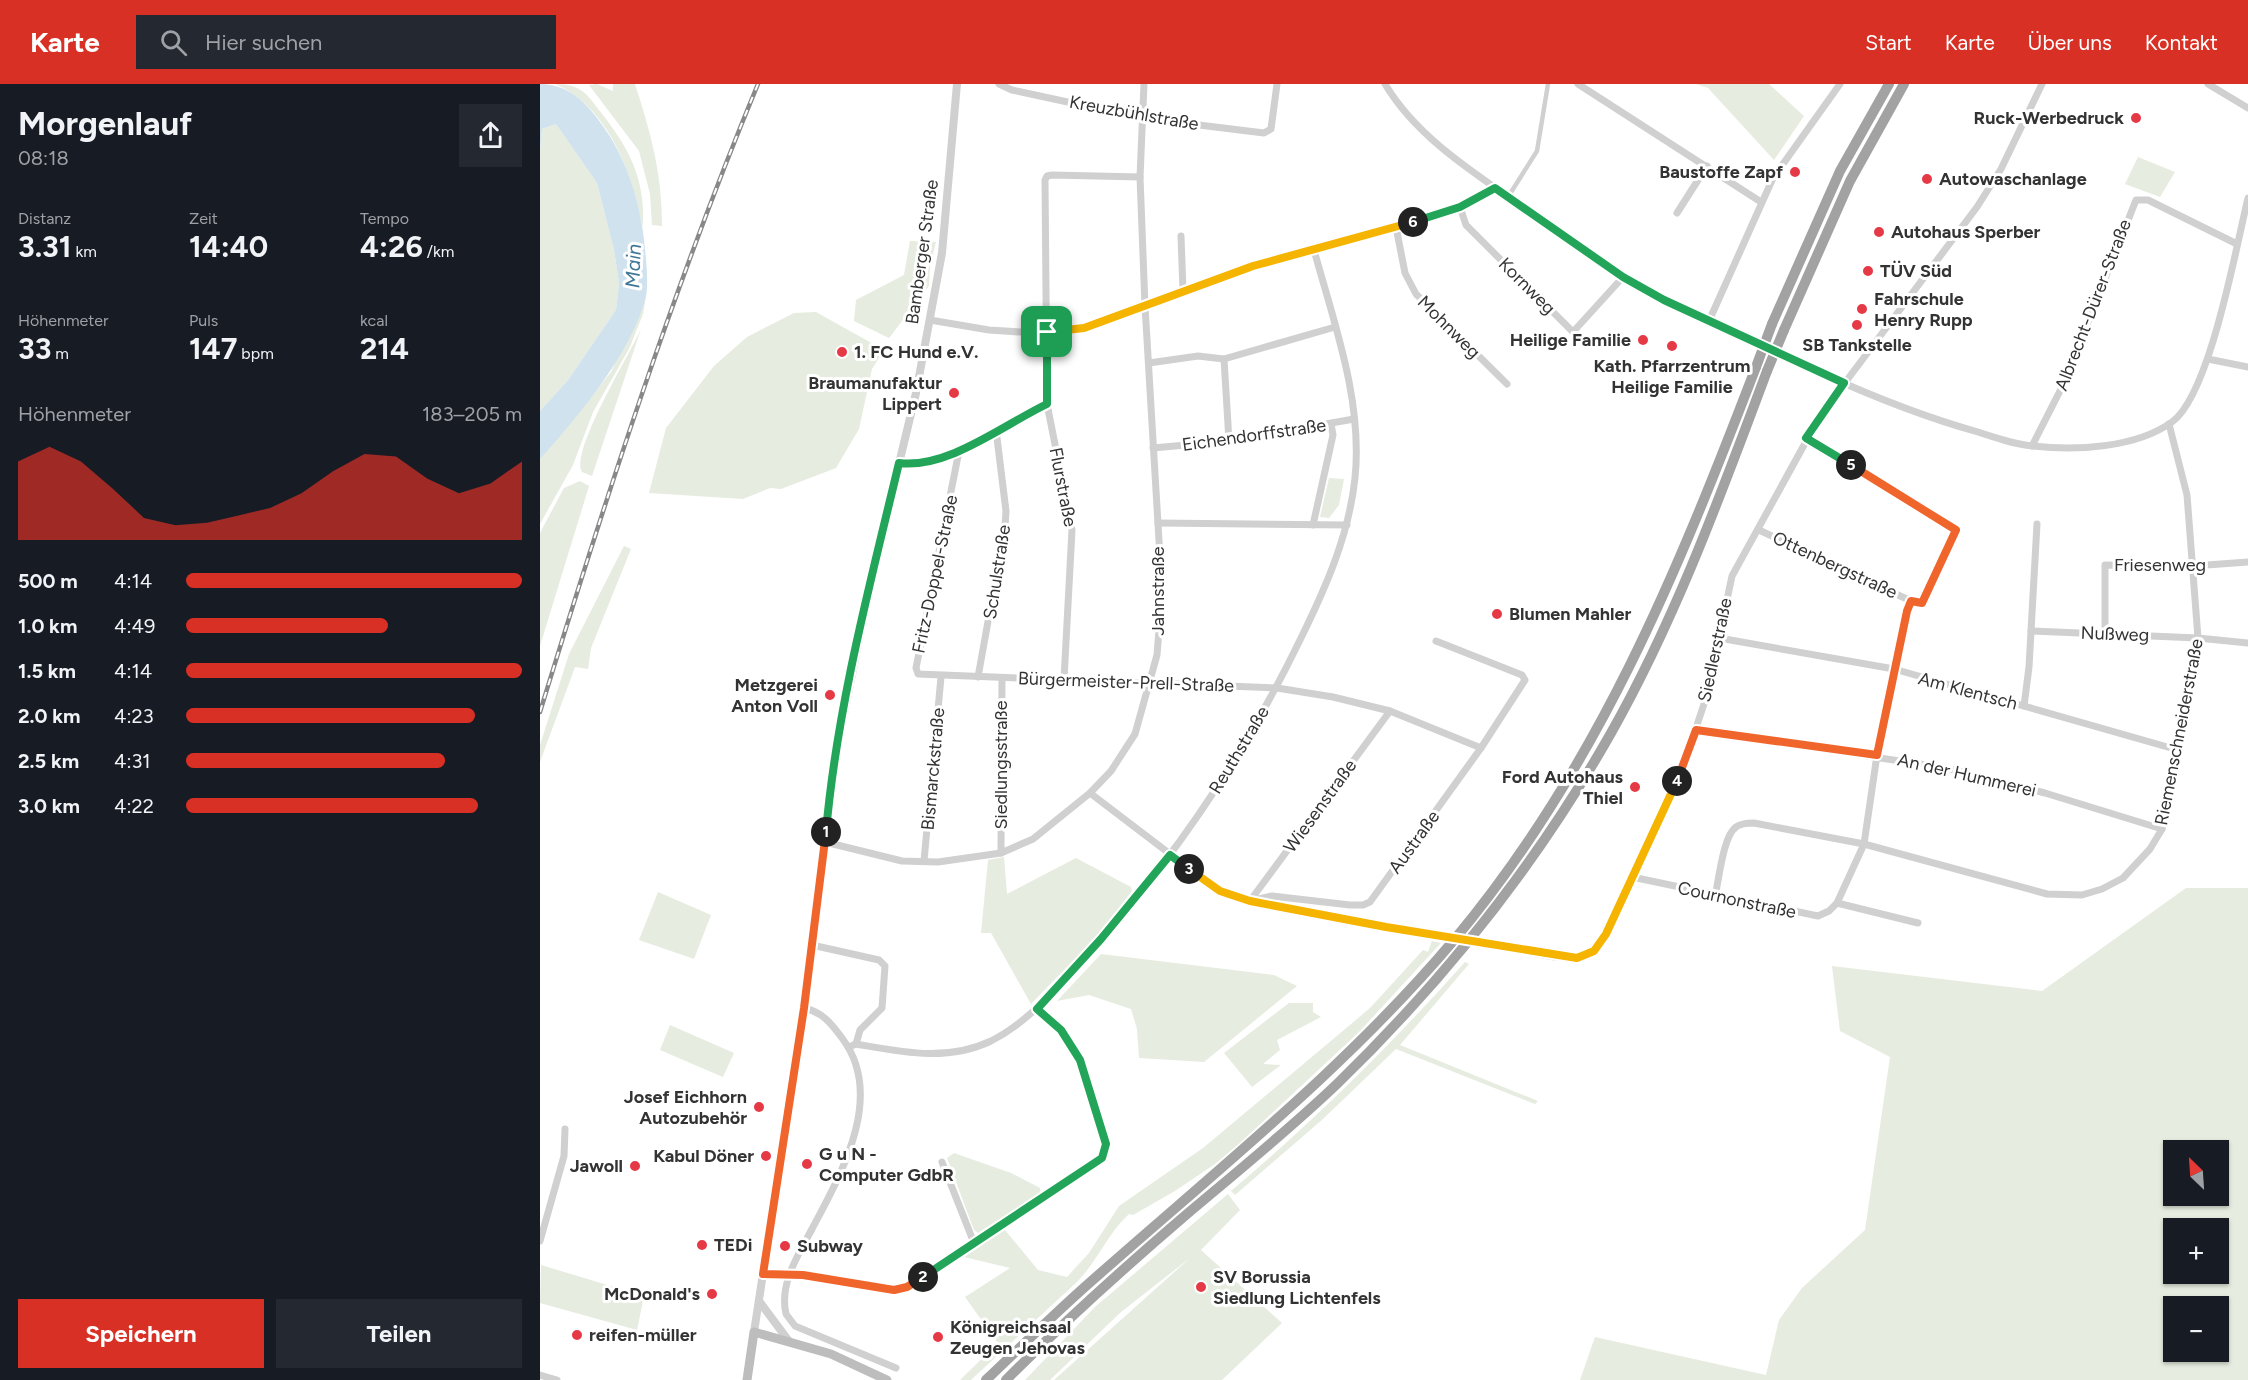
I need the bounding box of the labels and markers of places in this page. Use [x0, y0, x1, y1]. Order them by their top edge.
place label: Ruck-Werbedruck [1974, 107, 2124, 129]
marker: Ruck-Werbedruck [2129, 111, 2143, 125]
place label: Baustoffe Zapf [1659, 161, 1784, 183]
marker: Baustoffe Zapf [1788, 165, 1802, 179]
place label: Autowaschanlage [1939, 168, 2087, 190]
marker: Autowaschanlage [1920, 172, 1934, 186]
pin: 6 [1398, 207, 1428, 237]
place label: Autohaus Sperber [1891, 221, 2041, 243]
marker: Autohaus Sperber [1872, 225, 1886, 239]
place label: TÜV Süd [1880, 260, 1952, 282]
marker: TÜV Süd [1861, 264, 1875, 278]
place label: Fahrschule Henry Rupp [1874, 288, 1973, 331]
marker: Fahrschule Henry Rupp [1855, 302, 1869, 316]
pin [1021, 306, 1072, 357]
marker: SB Tankstelle [1850, 318, 1864, 332]
place label: Heilige Familie [1510, 329, 1631, 351]
marker: Heilige Familie [1636, 333, 1650, 347]
place label: SB Tankstelle [1802, 334, 1912, 356]
marker: Kath. Pfarrzentrum Heilige Familie [1665, 339, 1679, 353]
place label: 1. FC Hund e.V. [854, 341, 979, 363]
marker: 1. FC Hund e.V. [835, 345, 849, 359]
place label: Kath. Pfarrzentrum Heilige Familie [1594, 355, 1751, 398]
place label: Braumanufaktur Lippert [808, 372, 942, 415]
marker: Braumanufaktur Lippert [947, 386, 961, 400]
pin: 5 [1836, 450, 1866, 480]
place label: Blumen Mahler [1509, 603, 1632, 625]
marker: Blumen Mahler [1490, 607, 1504, 621]
place label: Metzgerei Anton Voll [731, 674, 818, 717]
marker: Metzgerei Anton Voll [823, 688, 837, 702]
place label: Ford Autohaus Thiel [1502, 766, 1624, 809]
pin: 4 [1662, 766, 1692, 796]
marker: Ford Autohaus Thiel [1628, 780, 1642, 794]
pin: 1 [811, 817, 841, 847]
pin: 3 [1174, 854, 1204, 884]
place label: Josef Eichhorn Autozubehör [624, 1086, 747, 1129]
marker: Josef Eichhorn Autozubehör [752, 1100, 766, 1114]
place label: G u N - Computer GdbR [819, 1143, 954, 1186]
place label: Kabul Döner [653, 1145, 754, 1167]
marker: Kabul Döner [759, 1149, 773, 1163]
place label: Jawoll [570, 1155, 623, 1177]
marker: G u N - Computer GdbR [800, 1157, 814, 1171]
marker: Jawoll [628, 1159, 642, 1173]
place label: TEDi [714, 1234, 752, 1256]
place label: Subway [797, 1235, 864, 1257]
marker: TEDi [695, 1238, 709, 1252]
marker: Subway [778, 1239, 792, 1253]
pin: 2 [908, 1262, 938, 1292]
place label: SV Borussia Siedlung Lichtenfels [1213, 1266, 1381, 1309]
marker: SV Borussia Siedlung Lichtenfels [1194, 1280, 1208, 1294]
place label: McDonald's [604, 1283, 701, 1305]
marker: McDonald's [705, 1287, 719, 1301]
place label: Königreichsaal Zeugen Jehovas [950, 1316, 1085, 1359]
place label: reifen-müller [589, 1324, 697, 1346]
marker: reifen-müller [570, 1328, 584, 1342]
marker: Königreichsaal Zeugen Jehovas [931, 1330, 945, 1344]

